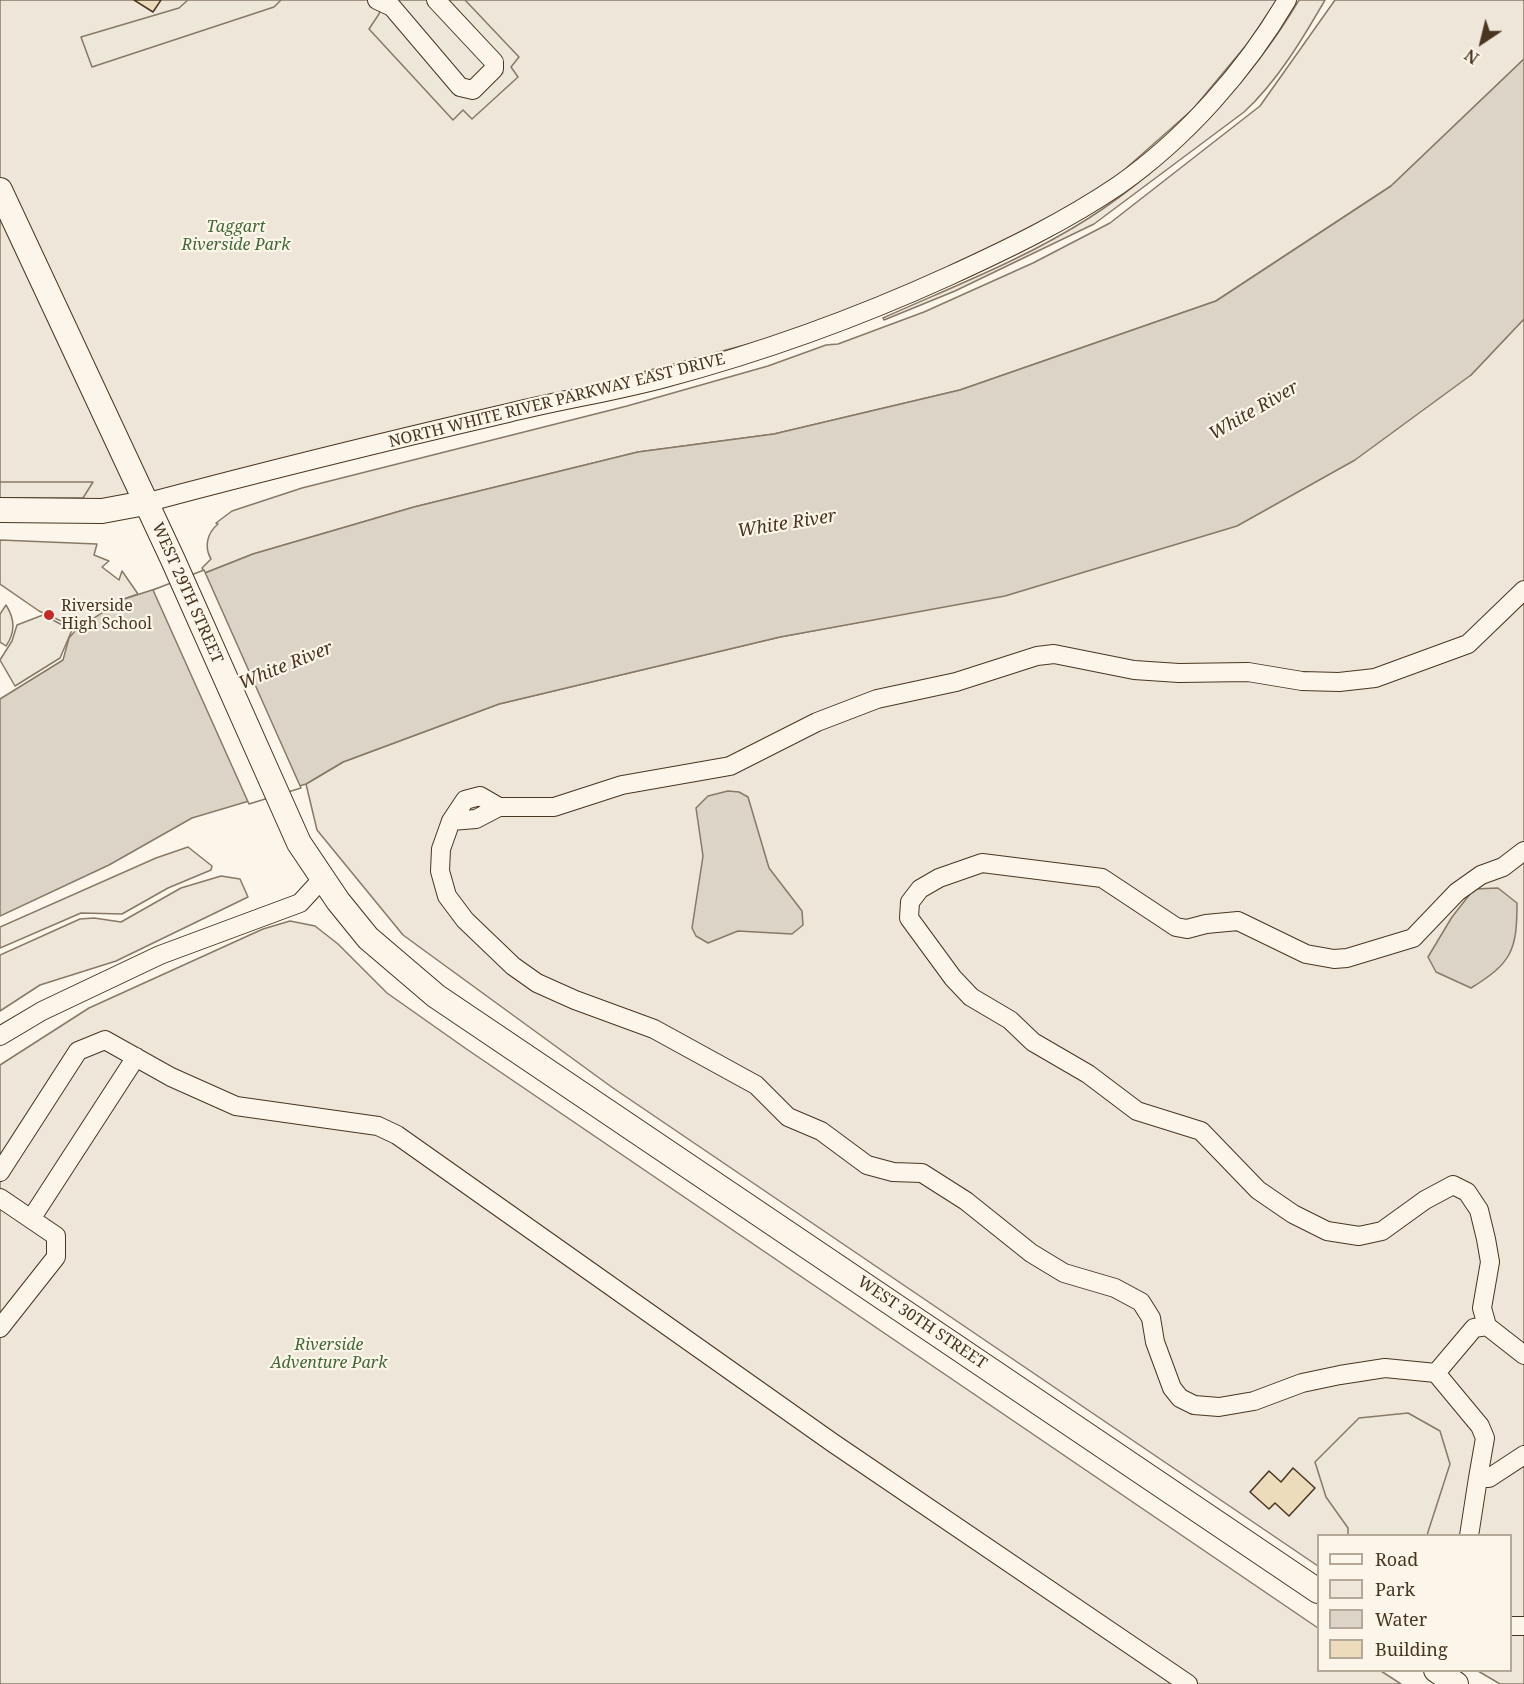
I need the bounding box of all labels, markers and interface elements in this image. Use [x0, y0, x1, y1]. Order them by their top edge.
north arrow [1452, 12, 1512, 72]
text: N [1460, 44, 1483, 69]
park label: Taggart Riverside Park [182, 217, 290, 255]
street label: NORTH WHITE RIVER PARKWAY EAST DRIVE [387, 350, 727, 452]
water label: White River [1205, 377, 1303, 445]
water label: White River [736, 506, 838, 542]
street label: WEST 29TH STREET [147, 520, 227, 666]
place label: Riverside High School [61, 596, 152, 634]
marker: Riverside High School [42, 608, 56, 622]
water label: White River [236, 637, 336, 695]
street label: WEST 30TH STREET [854, 1273, 990, 1373]
park label: Riverside Adventure Park [271, 1335, 387, 1373]
legend [1317, 1534, 1512, 1672]
text: Road [1375, 1547, 1418, 1571]
text: Park [1375, 1577, 1415, 1601]
text: Water [1375, 1607, 1427, 1631]
text: Building [1375, 1637, 1448, 1661]

